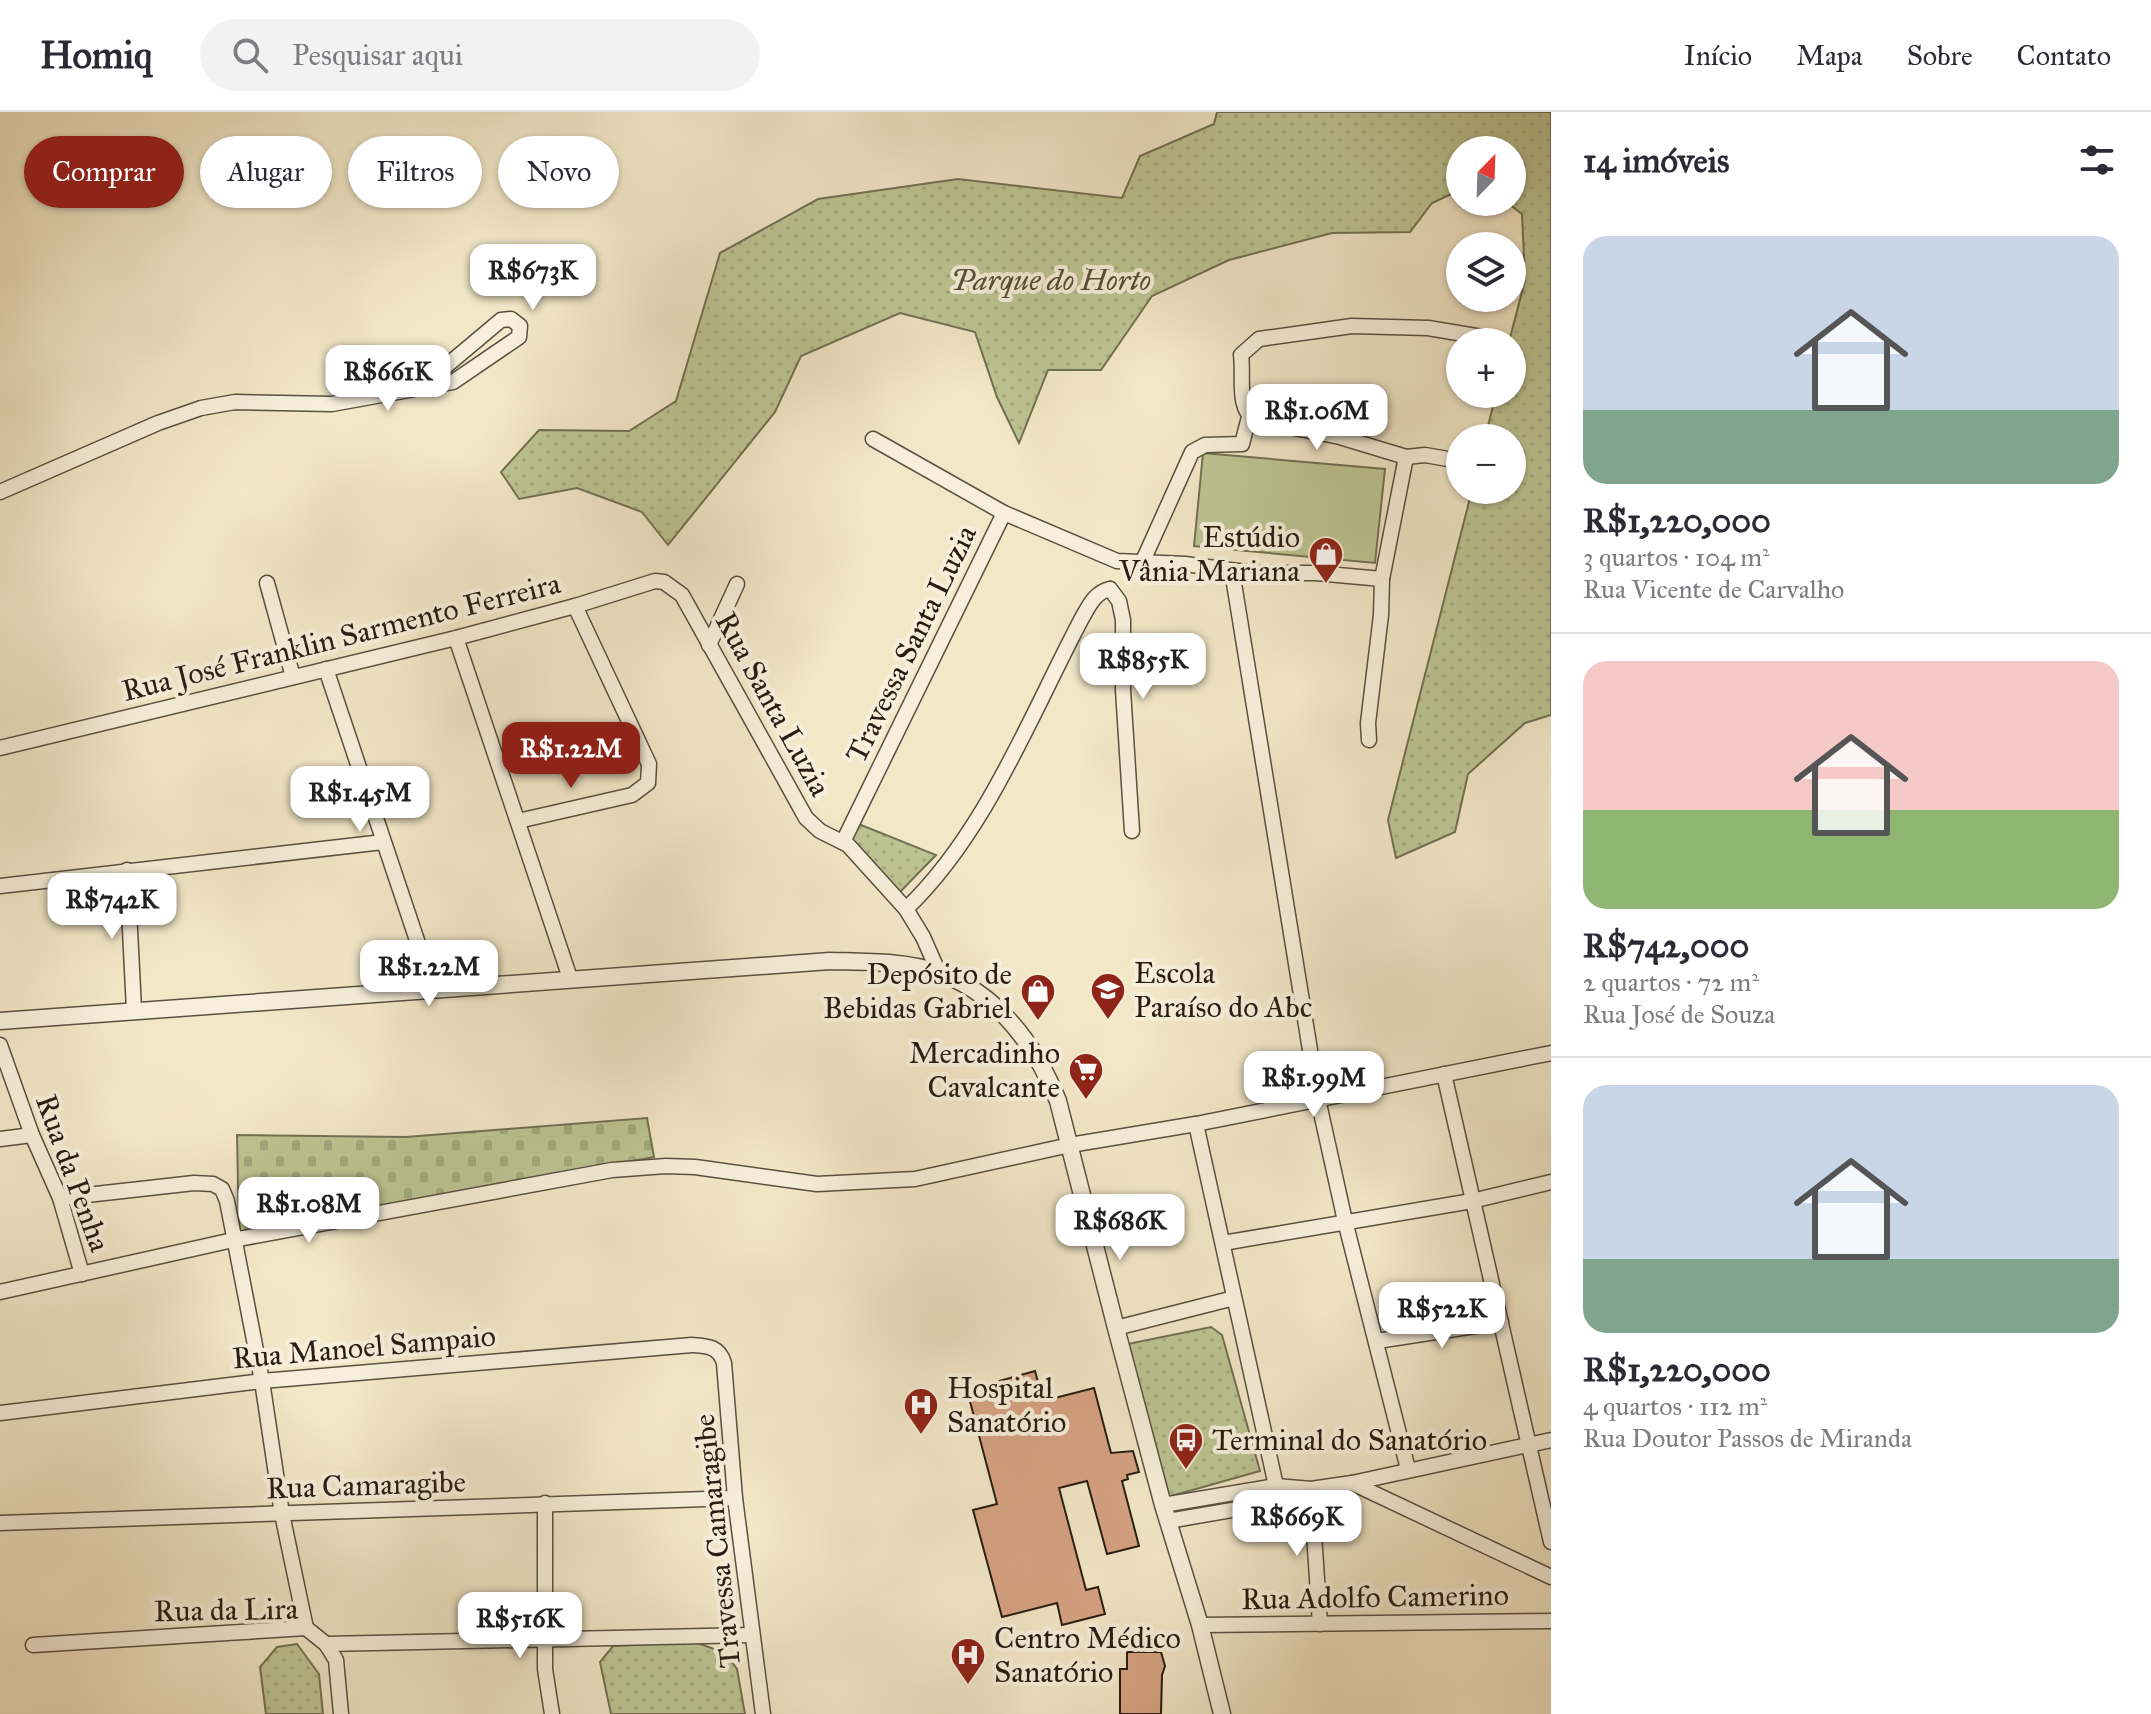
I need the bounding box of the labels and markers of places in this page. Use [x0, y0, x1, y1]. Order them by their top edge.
pin: R$673K [468, 244, 598, 312]
pin: R$661K [323, 345, 453, 413]
pin: R$1.06M [1243, 384, 1391, 452]
place label: Estúdio Vânia Mariana [1118, 519, 1300, 589]
shop icon: Estúdio Vânia Mariana [1307, 535, 1345, 585]
pin: R$855K [1078, 633, 1208, 701]
pin: R$1.22M [497, 722, 645, 790]
pin: R$1.45M [286, 766, 434, 834]
pin: R$742K [47, 873, 177, 941]
pin: R$1.22M [355, 940, 503, 1008]
place label: Escola Paraíso do Abc [1134, 955, 1313, 1025]
place label: Depósito de Bebidas Gabriel [823, 956, 1013, 1026]
school or university icon: Escola Paraíso do Abc [1089, 971, 1127, 1021]
shop icon: Depósito de Bebidas Gabriel [1019, 972, 1057, 1022]
place label: Mercadinho Cavalcante [909, 1035, 1060, 1105]
supermarket icon: Mercadinho Cavalcante [1067, 1051, 1105, 1101]
pin: R$1.99M [1240, 1051, 1388, 1119]
pin: R$1.08M [235, 1177, 383, 1245]
pin: R$686K [1055, 1194, 1185, 1262]
pin: R$522K [1377, 1282, 1507, 1350]
place label: Hospital Sanatório [947, 1370, 1066, 1440]
hospital icon: Hospital Sanatório [902, 1386, 940, 1436]
bus stop icon: Terminal do Sanatório [1167, 1421, 1205, 1471]
place label: Terminal do Sanatório [1212, 1422, 1487, 1458]
pin: R$669K [1232, 1490, 1362, 1558]
pin: R$516K [455, 1592, 585, 1660]
place label: Centro Médico Sanatório [994, 1620, 1181, 1690]
hospital icon: Centro Médico Sanatório [949, 1636, 987, 1686]

